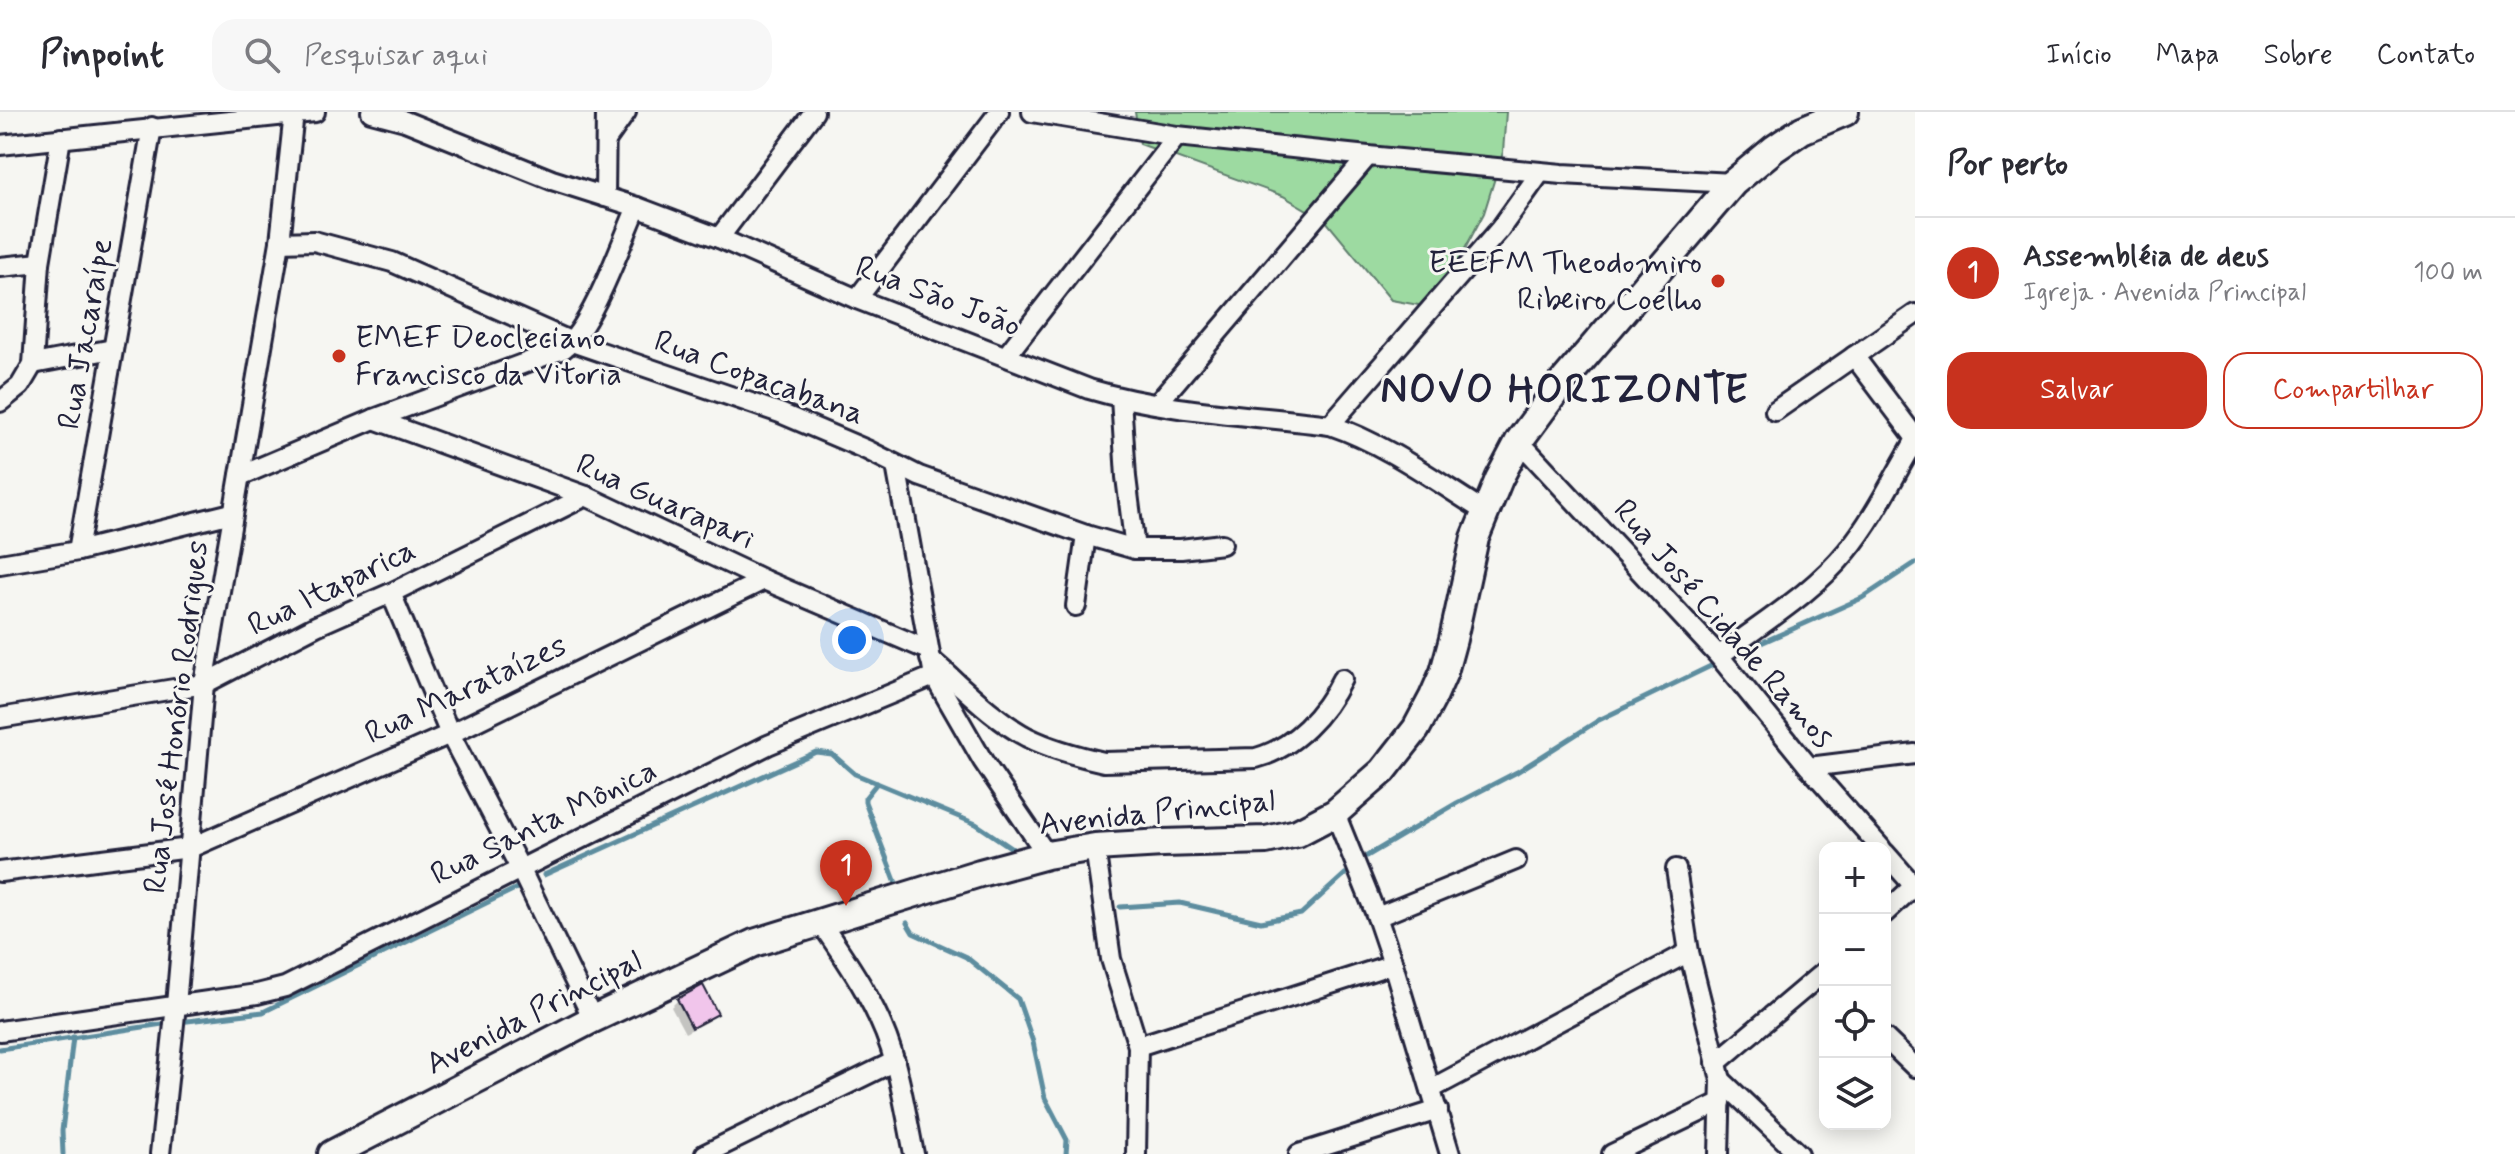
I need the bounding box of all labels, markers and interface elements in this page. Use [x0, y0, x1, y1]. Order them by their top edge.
search box [212, 19, 772, 91]
text: Pinpoint [40, 31, 164, 80]
icon: search [240, 33, 284, 77]
text: Pesquisar aqui [304, 36, 488, 75]
text: Início [2046, 37, 2112, 74]
text: Mapa [2156, 37, 2219, 74]
text: Sobre [2263, 37, 2333, 74]
text: Contato [2377, 37, 2475, 74]
text: Por perto [1947, 142, 2068, 187]
street label: Rua Jacaraípe [49, 235, 123, 433]
text: Assembléia de deus [2023, 237, 2269, 276]
place label: EEEFM Theodomiro Ribeiro Coelho [1428, 242, 1702, 321]
street label: Rua São João [849, 246, 1027, 348]
text: 1 [1967, 256, 1979, 290]
text: 100 m [2413, 256, 2483, 290]
marker: EEEFM Theodomiro Ribeiro Coelho [1709, 272, 1727, 290]
text: Igreja · Avenida Principal [2023, 276, 2306, 310]
place label: EMEF Deocleciano Francisco da Vitoria [355, 317, 622, 396]
street label: Rua Copacabana [648, 321, 870, 435]
marker: EMEF Deocleciano Francisco da Vitoria [330, 347, 348, 365]
button: Salvar [1947, 352, 2207, 429]
button: Compartilhar [2223, 352, 2483, 429]
district label: NOVO HORIZONTE [1380, 365, 1750, 417]
street label: Rua Guarapari [569, 444, 761, 560]
street label: Rua José Cidade Ramos [1603, 490, 1843, 758]
street label: Rua Itaparica [241, 529, 423, 647]
street label: Rua José Honório Rodrigues [135, 538, 219, 896]
your location [832, 620, 872, 660]
street label: Rua Marataízes [358, 625, 574, 755]
street label: Rua Santa Mônica [424, 750, 664, 896]
street label: Avenida Principal [1037, 780, 1277, 846]
pin: 1 [820, 840, 872, 906]
map controls [1819, 842, 1891, 1130]
button: + [1819, 842, 1891, 914]
button: − [1819, 914, 1891, 986]
street label: Avenida Principal [419, 940, 649, 1086]
button: locate [1819, 986, 1891, 1058]
button: layers [1819, 1058, 1891, 1130]

